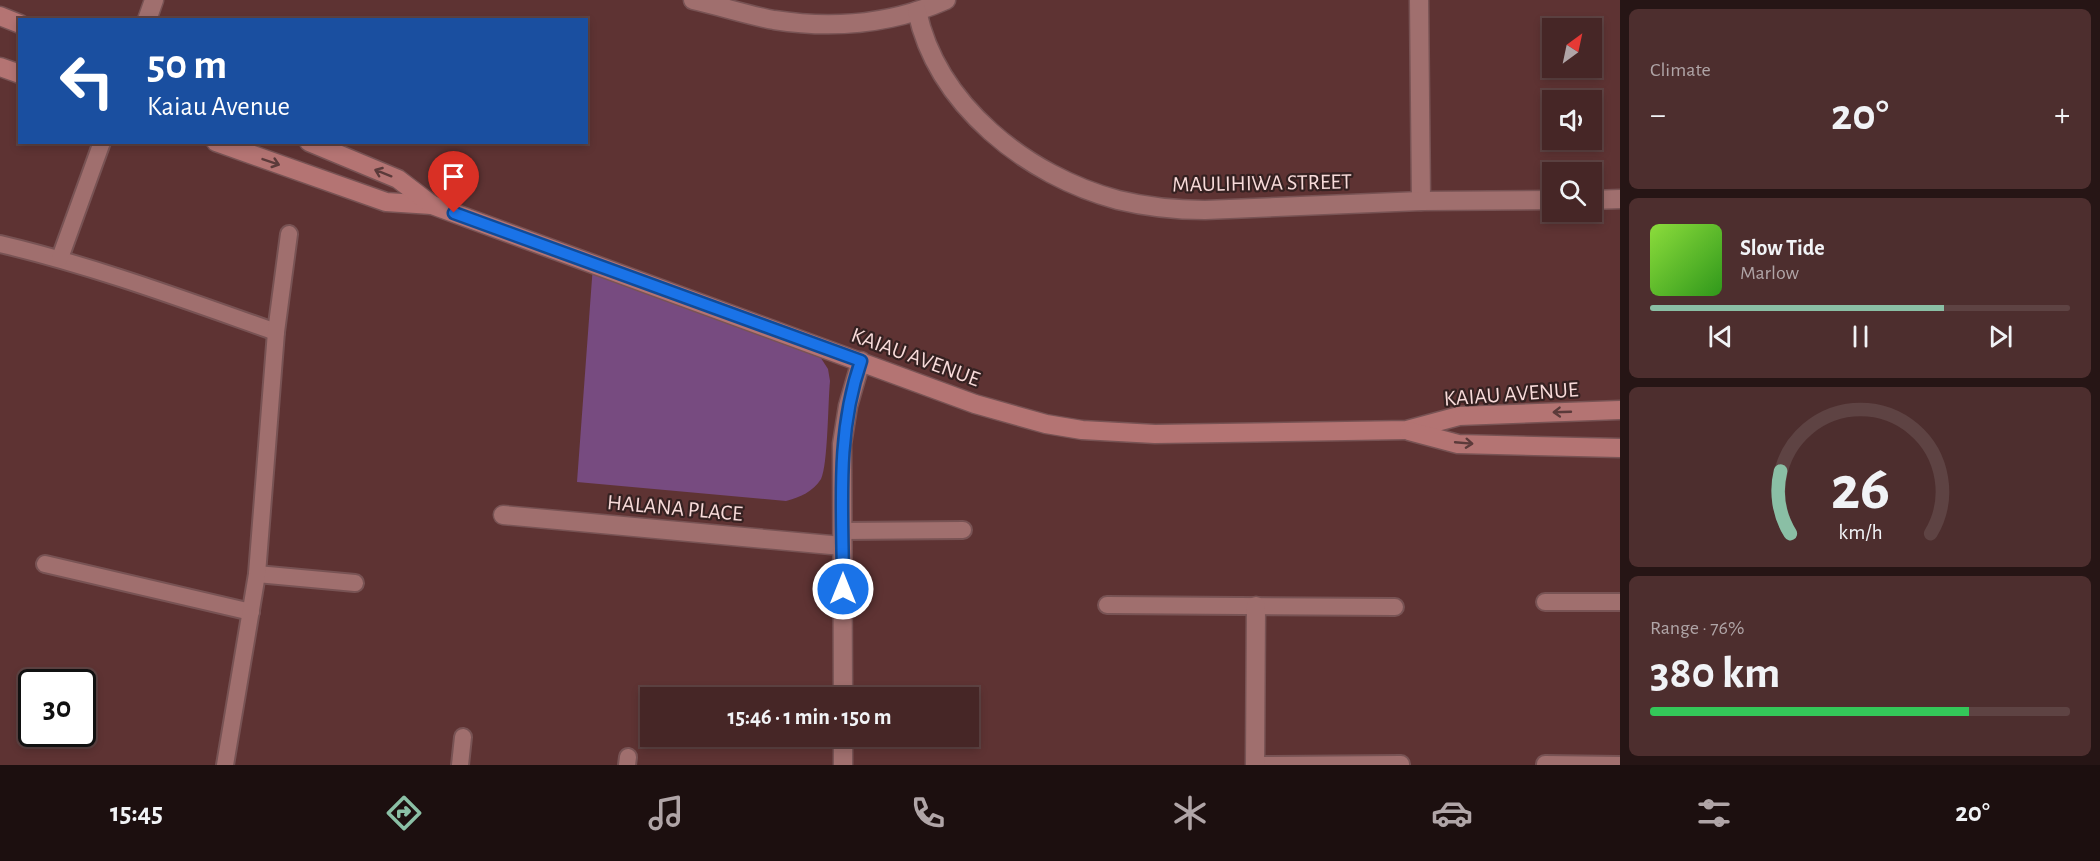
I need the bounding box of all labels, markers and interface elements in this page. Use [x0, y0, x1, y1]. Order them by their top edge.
north arrow [1542, 18, 1602, 78]
map controls [1542, 18, 1602, 222]
icon: left [48, 42, 126, 120]
text: 50 m [147, 44, 227, 86]
text: Climate [1650, 60, 1711, 80]
button: sound [1542, 90, 1602, 150]
text: Kaiau Avenue [147, 93, 290, 120]
text: 20° [1831, 93, 1889, 138]
text: − [1650, 99, 1666, 132]
text: + [2054, 99, 2070, 132]
pin [428, 151, 479, 213]
one-way arrow [261, 157, 280, 168]
icon: arrive [437, 160, 470, 193]
button: search [1542, 162, 1602, 222]
one-way arrow [375, 167, 393, 178]
street label: MAULIHIWA STREET [1172, 170, 1352, 196]
text: Slow Tide [1740, 237, 1825, 259]
text: Marlow [1740, 263, 1799, 283]
icon: previous [1704, 320, 1737, 353]
icon: pause [1844, 320, 1877, 353]
icon: next [1984, 320, 2017, 353]
street label: KAIAU AVENUE [848, 324, 983, 391]
street label: KAIAU AVENUE [1443, 378, 1580, 410]
one-way arrow [1552, 407, 1572, 418]
one-way arrow [1453, 438, 1473, 449]
text: 26 [1830, 458, 1890, 520]
street label: HALANA PLACE [606, 491, 744, 525]
text: km/h [1838, 522, 1882, 543]
position arrow [811, 557, 875, 621]
text: Range · 76% [1650, 618, 1744, 638]
text: 380 km [1650, 651, 1780, 696]
speed limit sign: 30 [18, 669, 96, 747]
text: 15:46 · 1 min · 150 m [728, 706, 891, 728]
icon: directions [383, 792, 425, 834]
icon: music [645, 792, 687, 834]
icon: phone [907, 792, 949, 834]
icon: climate [1169, 792, 1211, 834]
icon: car [1431, 792, 1473, 834]
icon: filters [1693, 792, 1735, 834]
text: 15:45 [110, 799, 163, 826]
text: 20° [1955, 799, 1990, 826]

